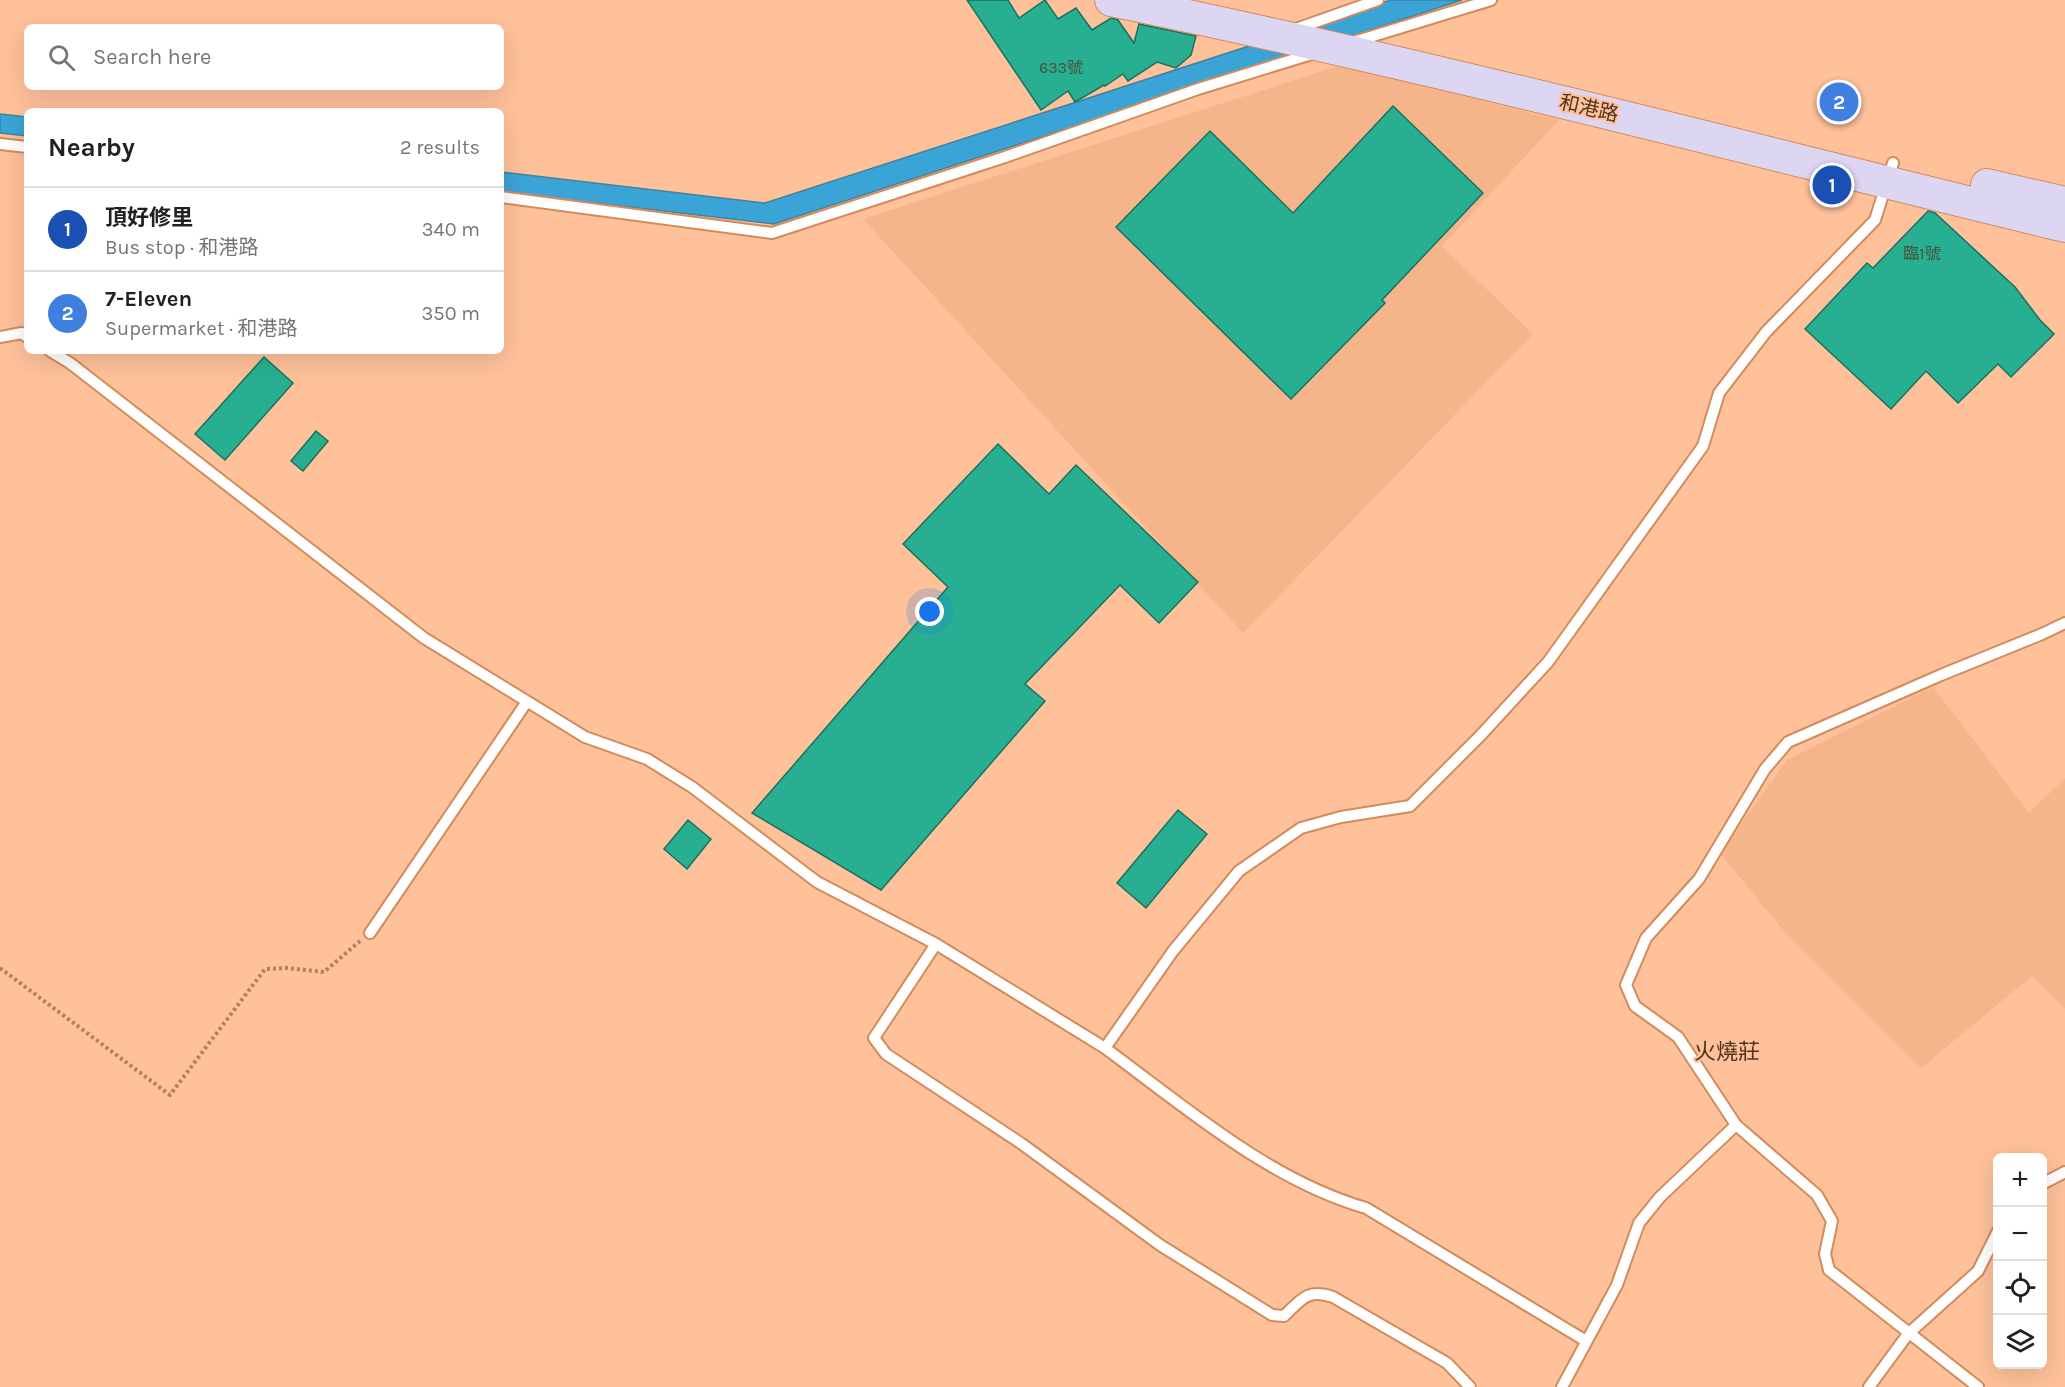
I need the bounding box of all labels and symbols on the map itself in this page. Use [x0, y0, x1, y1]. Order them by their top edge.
house number: 633號 [1039, 58, 1083, 77]
pin: 2 [1820, 80, 1858, 124]
street label: 和港路 [1557, 91, 1621, 126]
pin: 1 [1812, 162, 1852, 207]
house number: 臨1號 [1903, 244, 1941, 263]
your location [915, 597, 944, 626]
district label: 火燒莊 [1694, 1039, 1760, 1065]

